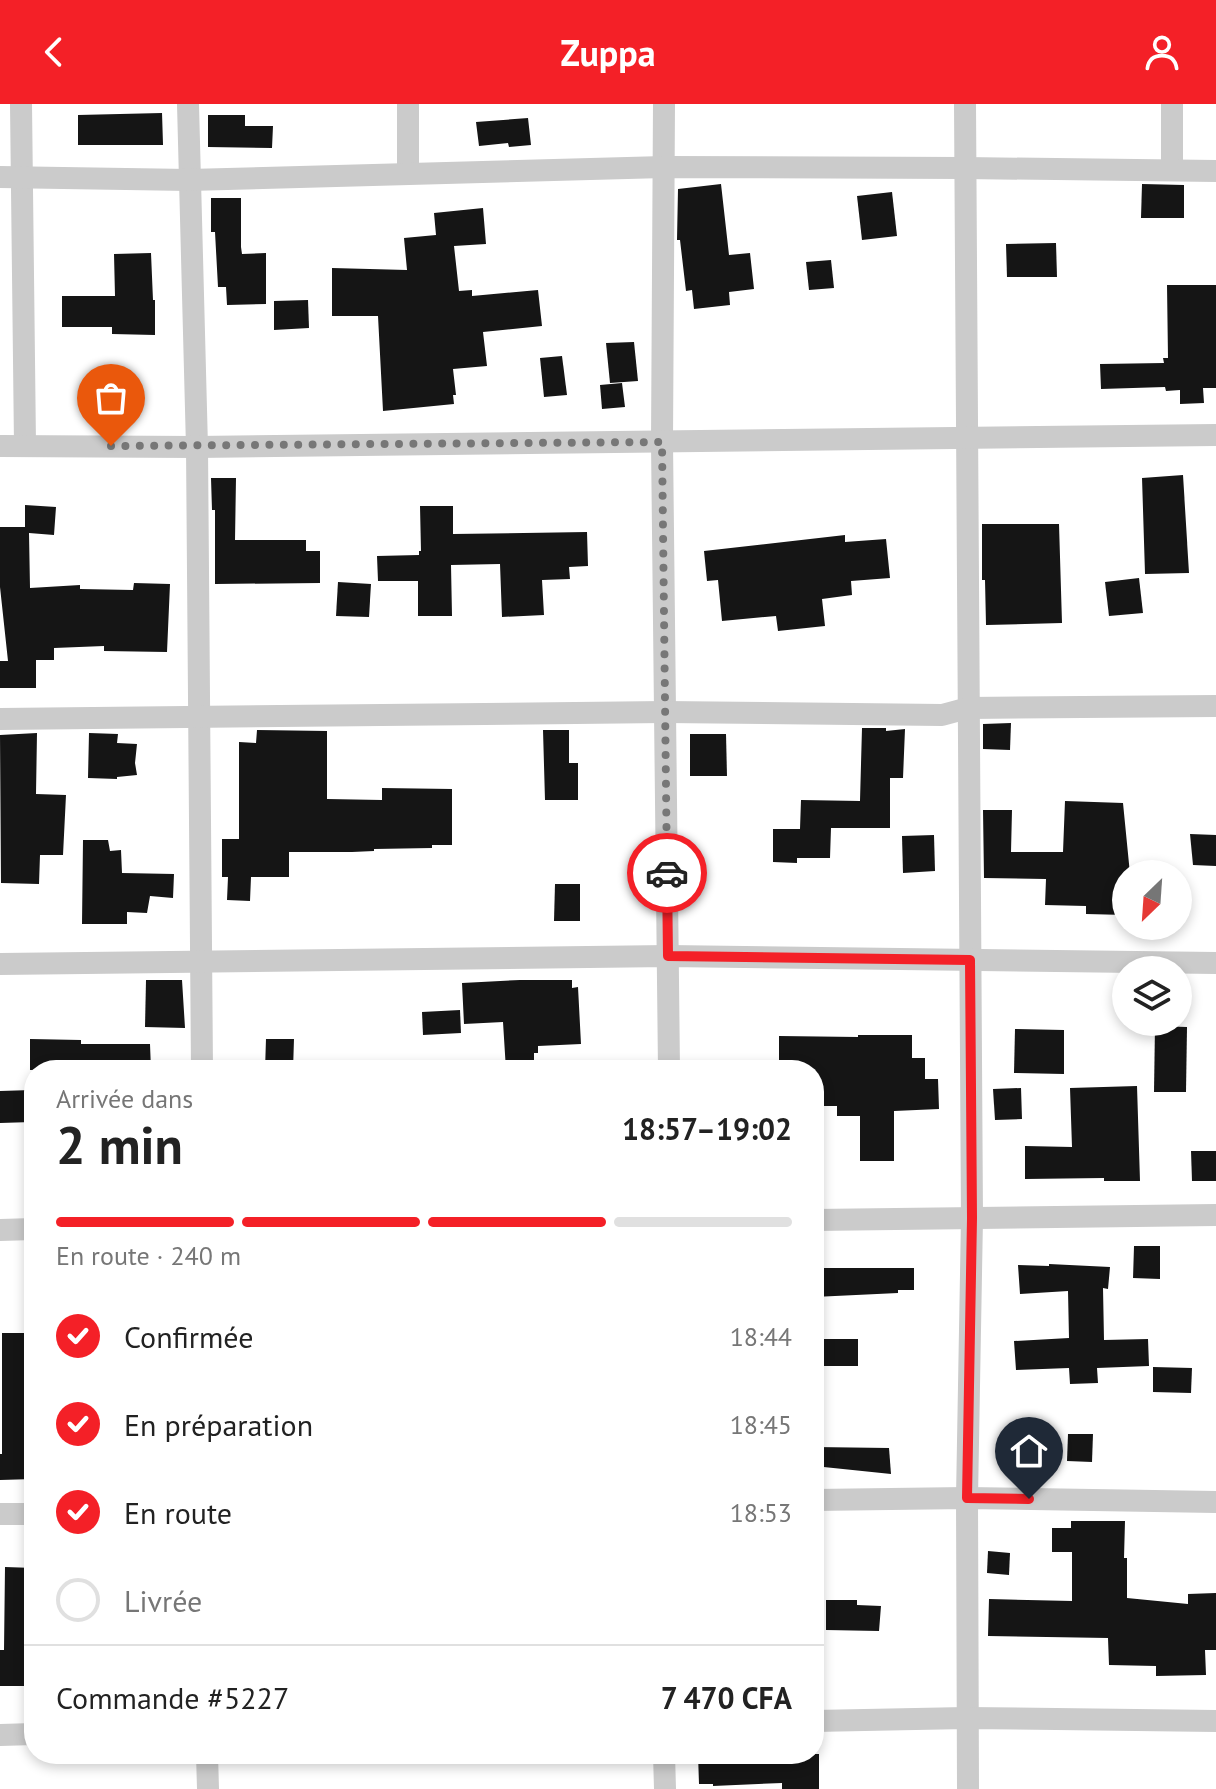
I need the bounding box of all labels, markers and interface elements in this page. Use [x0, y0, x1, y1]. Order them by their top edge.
text: Zuppa [560, 29, 656, 76]
icon: back [32, 30, 76, 74]
icon: person [1140, 30, 1184, 74]
pin [77, 364, 145, 446]
icon: bag [89, 376, 133, 420]
courier [627, 833, 707, 913]
icon: car [645, 851, 689, 895]
north arrow [1112, 860, 1192, 940]
map controls [1112, 860, 1192, 1036]
button: layers [1112, 956, 1192, 1036]
text: Arrivée dans [56, 1082, 193, 1115]
text: 18:57–19:02 [622, 1109, 792, 1148]
text: 2 min [56, 1111, 183, 1178]
text: En route · 240 m [56, 1239, 241, 1272]
icon: check [56, 1314, 100, 1358]
text: Confirmée [124, 1317, 253, 1356]
text: 18:44 [730, 1320, 792, 1353]
icon: check [56, 1402, 100, 1446]
text: En préparation [124, 1405, 313, 1444]
text: 18:45 [730, 1408, 792, 1441]
pin [995, 1417, 1063, 1499]
icon: home [1007, 1429, 1051, 1473]
icon: check [56, 1490, 100, 1534]
text: En route [124, 1493, 232, 1532]
text: 18:53 [730, 1496, 792, 1529]
text: Livrée [124, 1581, 202, 1620]
text: Commande #5227 [56, 1678, 289, 1717]
text: 7 470 CFA [661, 1678, 792, 1717]

